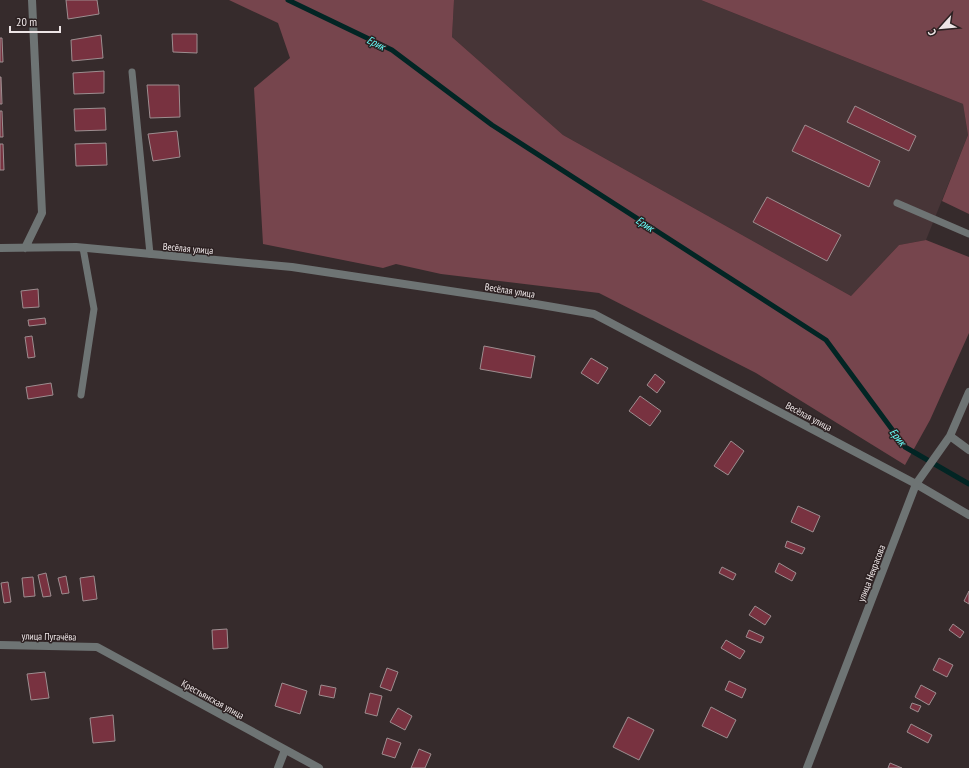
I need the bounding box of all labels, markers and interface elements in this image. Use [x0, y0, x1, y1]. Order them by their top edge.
scale bar [10, 8, 60, 34]
north arrow [921, 8, 961, 48]
text: 20 m [16, 14, 37, 29]
text: С [925, 27, 939, 38]
water label: Ерик [365, 33, 389, 54]
water label: Ерик [633, 213, 658, 236]
street label: Весёлая улица [162, 240, 214, 257]
street label: Весёлая улица [484, 280, 536, 301]
street label: Весёлая улица [783, 399, 834, 434]
water label: Ерик [887, 425, 910, 450]
street label: улица Некрасова [855, 543, 888, 604]
street label: улица Пугачёва [22, 630, 76, 643]
street label: Крестьянская улица [179, 677, 246, 722]

